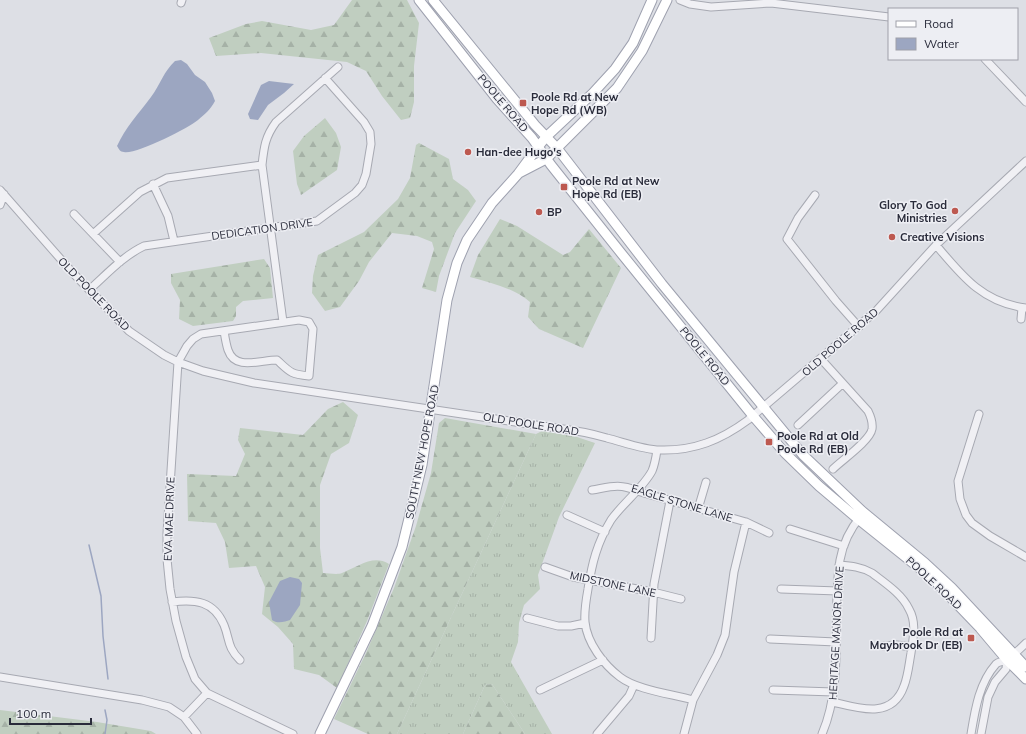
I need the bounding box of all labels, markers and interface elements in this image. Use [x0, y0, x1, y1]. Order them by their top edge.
legend [888, 8, 1018, 60]
text: Road [924, 16, 953, 31]
text: Water [924, 36, 960, 51]
street label: POOLE ROAD [475, 71, 531, 135]
place label: Poole Rd at New Hope Rd (WB) [531, 90, 619, 117]
marker: Poole Rd at New Hope Rd (WB) [518, 98, 528, 108]
place label: Han-dee Hugo's [476, 145, 562, 159]
marker: Han-dee Hugo's [463, 147, 473, 157]
place label: Poole Rd at New Hope Rd (EB) [572, 174, 660, 201]
marker: Poole Rd at New Hope Rd (EB) [559, 182, 569, 192]
place label: Glory To God Ministries [879, 198, 947, 225]
place label: BP [547, 205, 562, 219]
marker: Glory To God Ministries [950, 206, 960, 216]
marker: BP [534, 207, 544, 217]
street label: DEDICATION DRIVE [210, 215, 314, 243]
place label: Creative Visions [900, 230, 985, 244]
marker: Creative Visions [887, 232, 897, 242]
street label: OLD POOLE ROAD [55, 254, 133, 334]
street label: OLD POOLE ROAD [799, 305, 881, 379]
street label: POOLE ROAD [677, 324, 733, 388]
street label: SOUTH NEW HOPE ROAD [402, 384, 442, 520]
street label: OLD POOLE ROAD [482, 409, 580, 439]
place label: Poole Rd at Old Poole Rd (EB) [777, 429, 859, 456]
marker: Poole Rd at Old Poole Rd (EB) [764, 437, 774, 447]
street label: EVA MAE DRIVE [161, 477, 177, 561]
street label: EAGLE STONE LANE [630, 481, 734, 525]
street label: POOLE ROAD [903, 553, 965, 613]
street label: HERITAGE MANOR DRIVE [826, 566, 846, 700]
street label: MIDSTONE LANE [569, 568, 657, 600]
place label: Poole Rd at Maybrook Dr (EB) [870, 625, 963, 652]
marker: Poole Rd at Maybrook Dr (EB) [966, 633, 976, 643]
scale bar [10, 700, 91, 726]
text: 100 m [16, 706, 51, 721]

